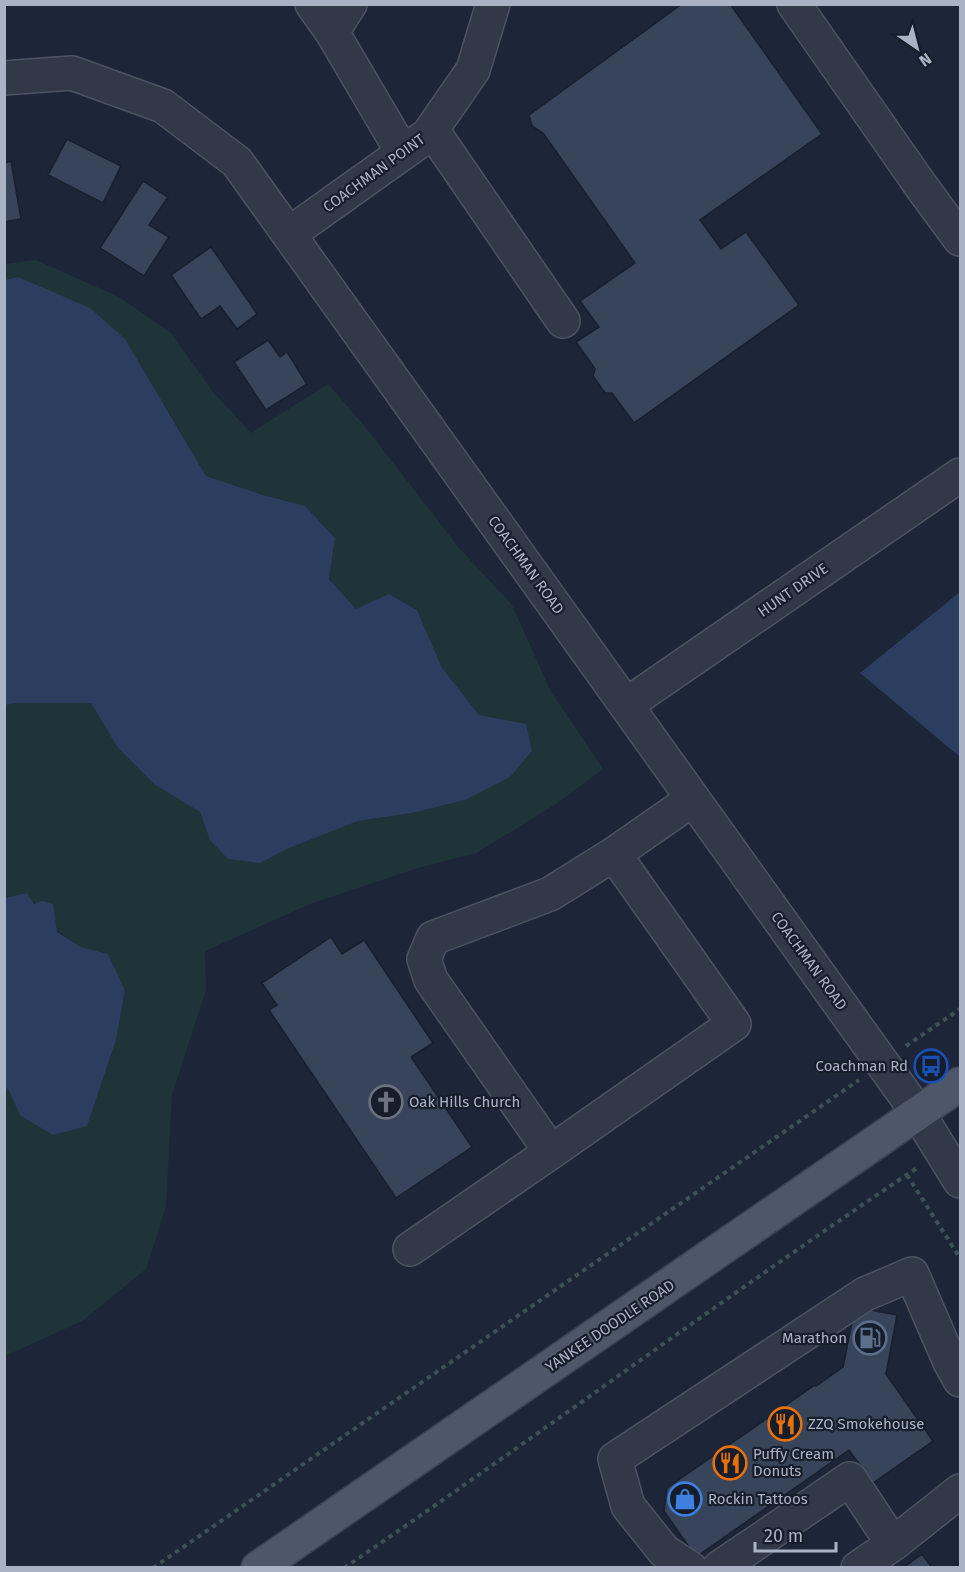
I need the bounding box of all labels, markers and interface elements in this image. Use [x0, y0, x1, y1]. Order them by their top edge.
north arrow [887, 18, 947, 78]
text: N [916, 49, 935, 71]
street label: COACHMAN POINT [320, 130, 429, 216]
street label: COACHMAN ROAD [484, 512, 568, 618]
street label: HUNT DRIVE [754, 559, 832, 621]
street label: COACHMAN ROAD [767, 908, 851, 1014]
bus stop icon: Coachman Rd [913, 1048, 949, 1084]
place label: Coachman Rd [816, 1057, 908, 1075]
church icon: Oak Hills Church [368, 1084, 404, 1120]
place label: Oak Hills Church [409, 1093, 520, 1111]
street label: YANKEE DOODLE ROAD [542, 1276, 678, 1376]
fuel station icon: Marathon [852, 1320, 888, 1356]
place label: Marathon [782, 1329, 847, 1347]
restaurant icon: ZZQ Smokehouse [767, 1406, 803, 1442]
place label: ZZQ Smokehouse [808, 1415, 925, 1433]
restaurant icon: Puffy Cream Donuts [712, 1445, 748, 1481]
place label: Puffy Cream Donuts [753, 1445, 834, 1480]
shop icon: Rockin Tattoos [667, 1481, 703, 1517]
place label: Rockin Tattoos [708, 1490, 808, 1508]
scale bar [755, 1515, 836, 1553]
text: 20 m [764, 1525, 803, 1547]

